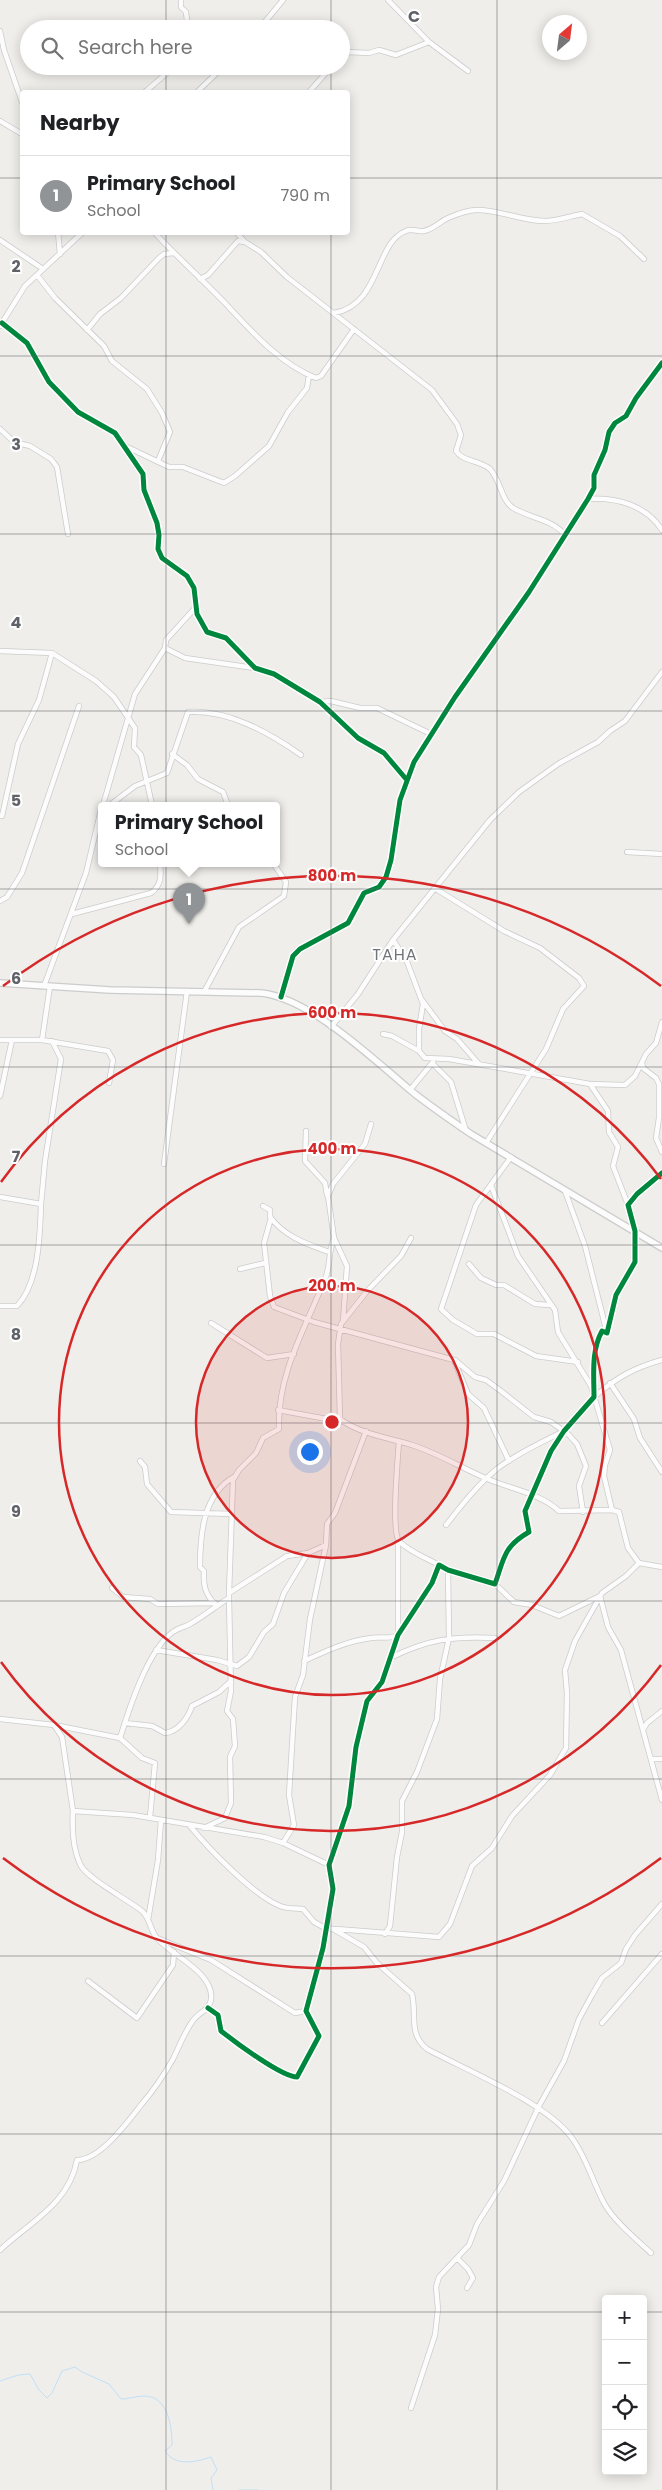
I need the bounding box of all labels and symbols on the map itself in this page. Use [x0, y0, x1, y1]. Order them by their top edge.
text: C [408, 5, 420, 28]
north arrow [542, 15, 587, 60]
text: 2 [11, 255, 21, 278]
text: 3 [11, 433, 21, 456]
text: 4 [11, 611, 22, 634]
text: 5 [11, 789, 21, 812]
text: 800 m [308, 865, 356, 886]
pin: 1 [173, 883, 205, 924]
district label: TAHA [372, 943, 418, 966]
text: 6 [11, 967, 21, 990]
text: 600 m [308, 1002, 356, 1023]
text: 400 m [308, 1138, 357, 1159]
text: 7 [12, 1145, 21, 1168]
text: 200 m [308, 1275, 356, 1296]
text: 8 [11, 1323, 21, 1346]
centre of rings [323, 1413, 341, 1431]
your location [297, 1439, 323, 1465]
text: 9 [11, 1500, 21, 1523]

